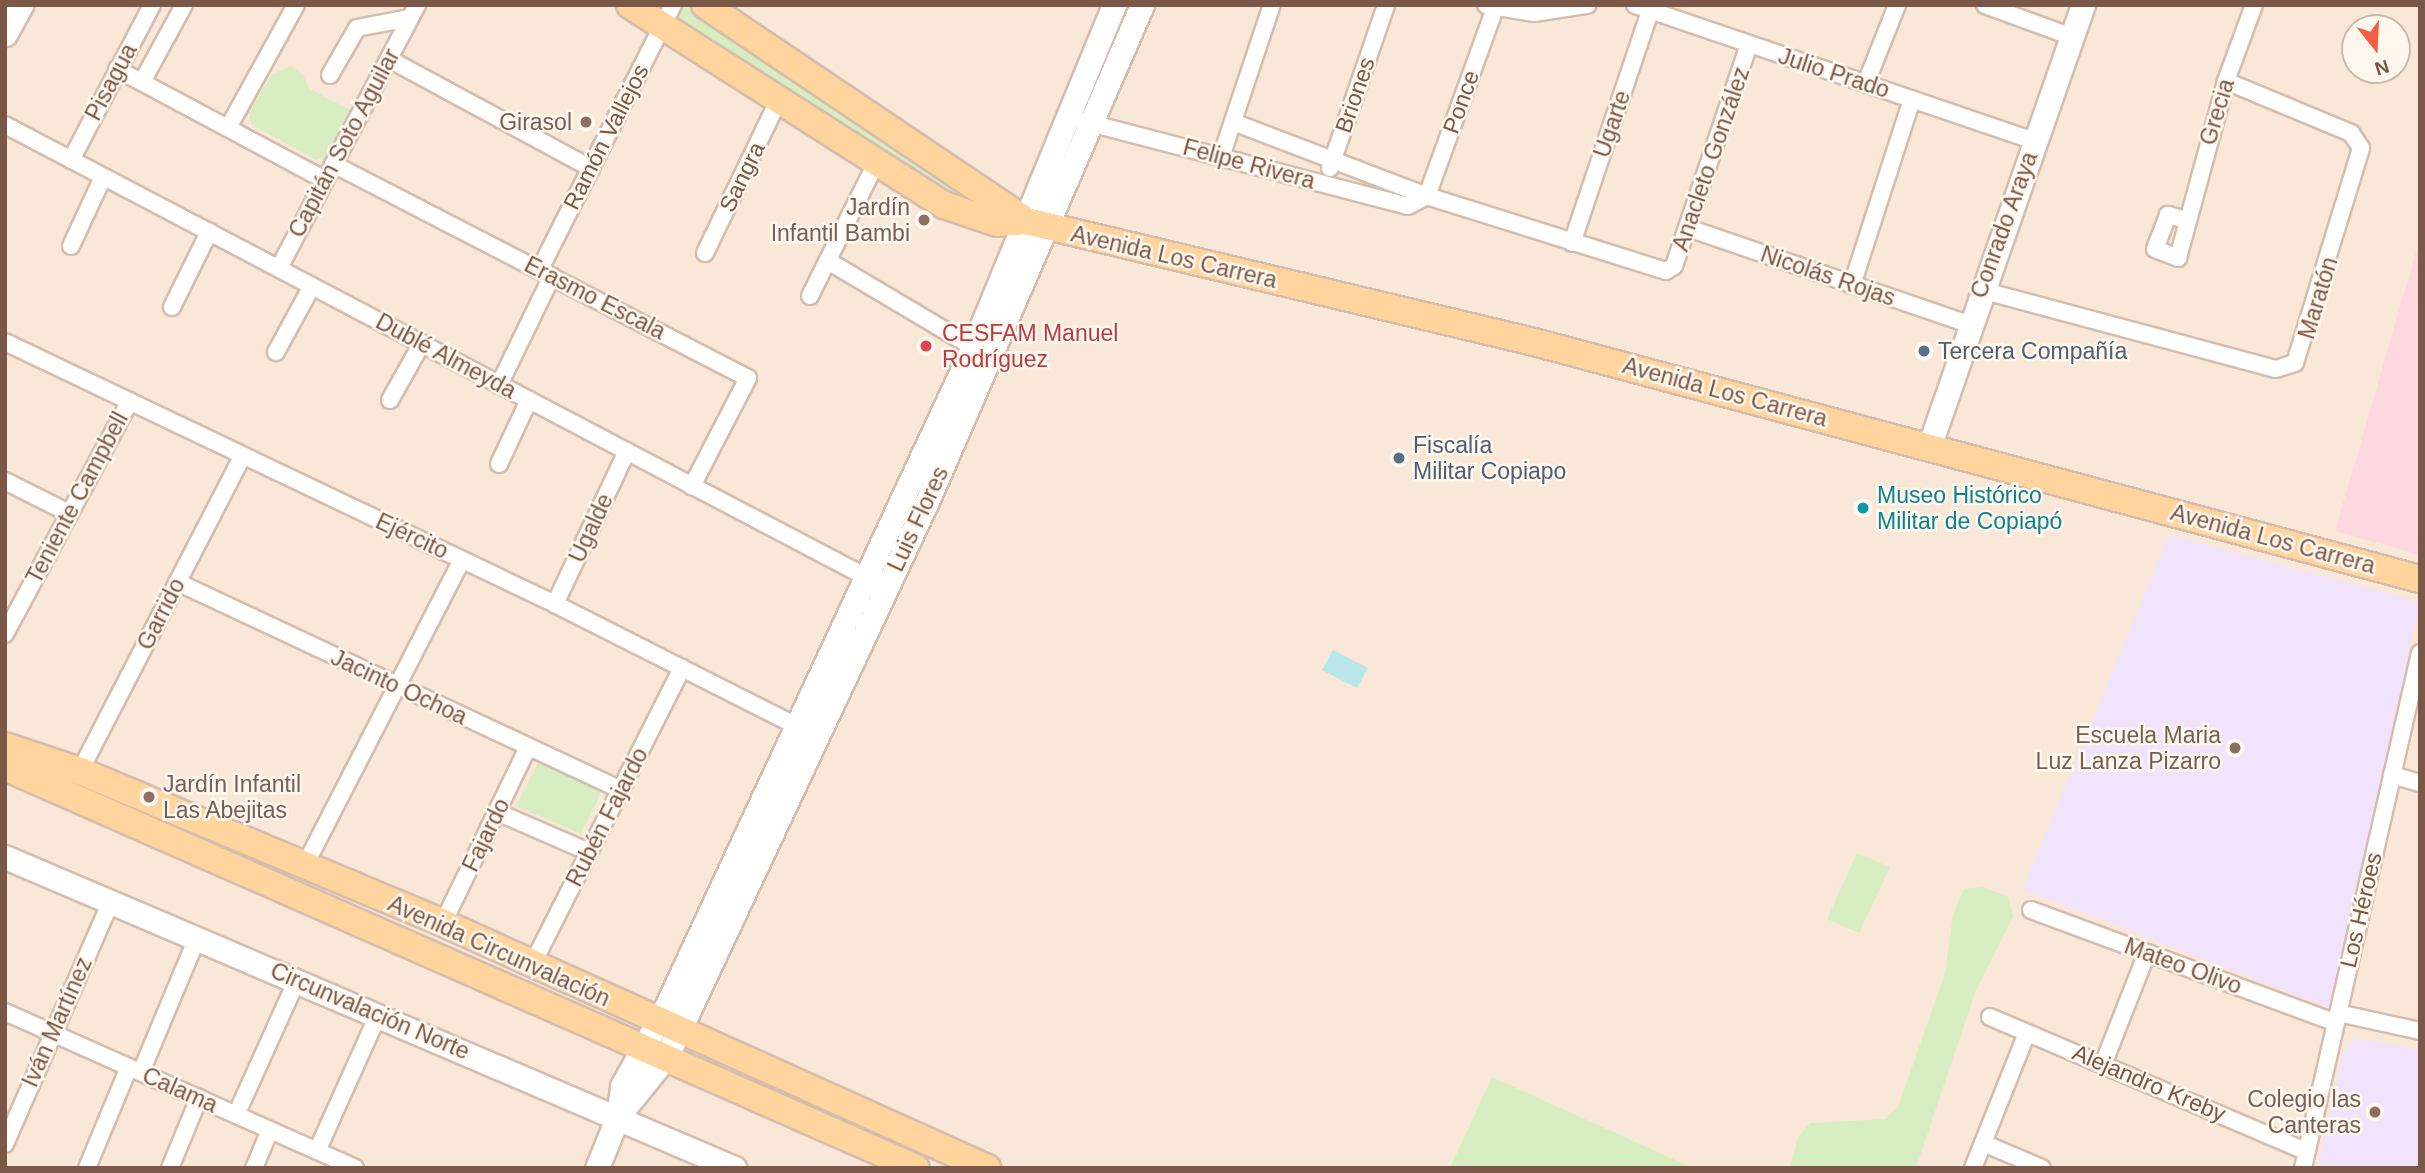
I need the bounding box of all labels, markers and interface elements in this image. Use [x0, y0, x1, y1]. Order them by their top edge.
north arrow [2341, 14, 2411, 84]
street label: Pisagua [79, 39, 143, 125]
street label: Julio Prado [1775, 42, 1893, 104]
street label: Capitán Soto Aguilar [282, 43, 406, 243]
street label: Briones [1329, 54, 1381, 136]
text: N [2372, 55, 2392, 80]
street label: Ramón Vallejos [558, 60, 654, 214]
street label: Anacleto González [1667, 63, 1755, 255]
street label: Ponce [1437, 67, 1485, 137]
street label: Grecia [2194, 76, 2240, 148]
street label: Ugarte [1588, 87, 1636, 161]
place label: Girasol [499, 108, 572, 136]
marker: Girasol [578, 114, 594, 130]
street label: Felipe Rivera [1180, 133, 1318, 195]
street label: Sangra [713, 138, 771, 216]
street label: Conrado Araya [1965, 148, 2043, 302]
place label: Jardín Infantil Bambi [771, 193, 910, 247]
marker: Jardín Infantil Bambi [916, 212, 932, 228]
street label: Avenida Los Carrera [1068, 220, 1280, 294]
street label: Nicolás Rojas [1757, 240, 1899, 312]
street label: Erasmo Escala [520, 251, 670, 345]
street label: Maratón [2292, 254, 2344, 342]
street label: Dublé Almeyda [371, 307, 521, 405]
place label: CESFAM Manuel Rodríguez [942, 319, 1118, 373]
marker: CESFAM Manuel Rodríguez [916, 336, 936, 356]
place label: Tercera Compañía [1938, 337, 2127, 365]
marker: Tercera Compañía [1916, 343, 1932, 359]
street label: Avenida Los Carrera [1620, 351, 1830, 433]
street label: Teniente Campbell [20, 407, 134, 589]
place label: Fiscalía Militar Copiapo [1413, 431, 1566, 485]
marker: Fiscalía Militar Copiapo [1391, 450, 1407, 466]
street label: Luis Flores [882, 462, 954, 576]
place label: Museo Histórico Militar de Copiapó [1877, 481, 2062, 535]
street label: Ugalde [563, 489, 619, 567]
street label: Avenida Los Carrera [2168, 498, 2378, 580]
marker: Museo Histórico Militar de Copiapó [1855, 500, 1871, 516]
street label: Ejército [371, 507, 453, 565]
street label: Garrido [131, 574, 191, 654]
street label: Jacinto Ochoa [327, 643, 471, 731]
place label: Escuela Maria Luz Lanza Pizarro [2036, 721, 2221, 775]
marker: Escuela Maria Luz Lanza Pizarro [2227, 740, 2243, 756]
street label: Rubén Fajardo [560, 743, 654, 891]
place label: Jardín Infantil Las Abejitas [163, 770, 301, 824]
marker: Jardín Infantil Las Abejitas [141, 789, 157, 805]
street label: Fajardo [457, 794, 515, 876]
street label: Los Héroes [2334, 850, 2388, 970]
street label: Avenida Circunvalación [384, 890, 614, 1012]
street label: Mateo Olivo [2121, 932, 2245, 1000]
street label: Iván Martínez [16, 953, 98, 1091]
street label: Circunvalación Norte [266, 957, 474, 1065]
street label: Alejandro Kreby [2068, 1038, 2230, 1128]
street label: Calama [138, 1061, 222, 1119]
place label: Colegio las Canteras [2247, 1085, 2361, 1139]
marker: Colegio las Canteras [2367, 1104, 2383, 1120]

